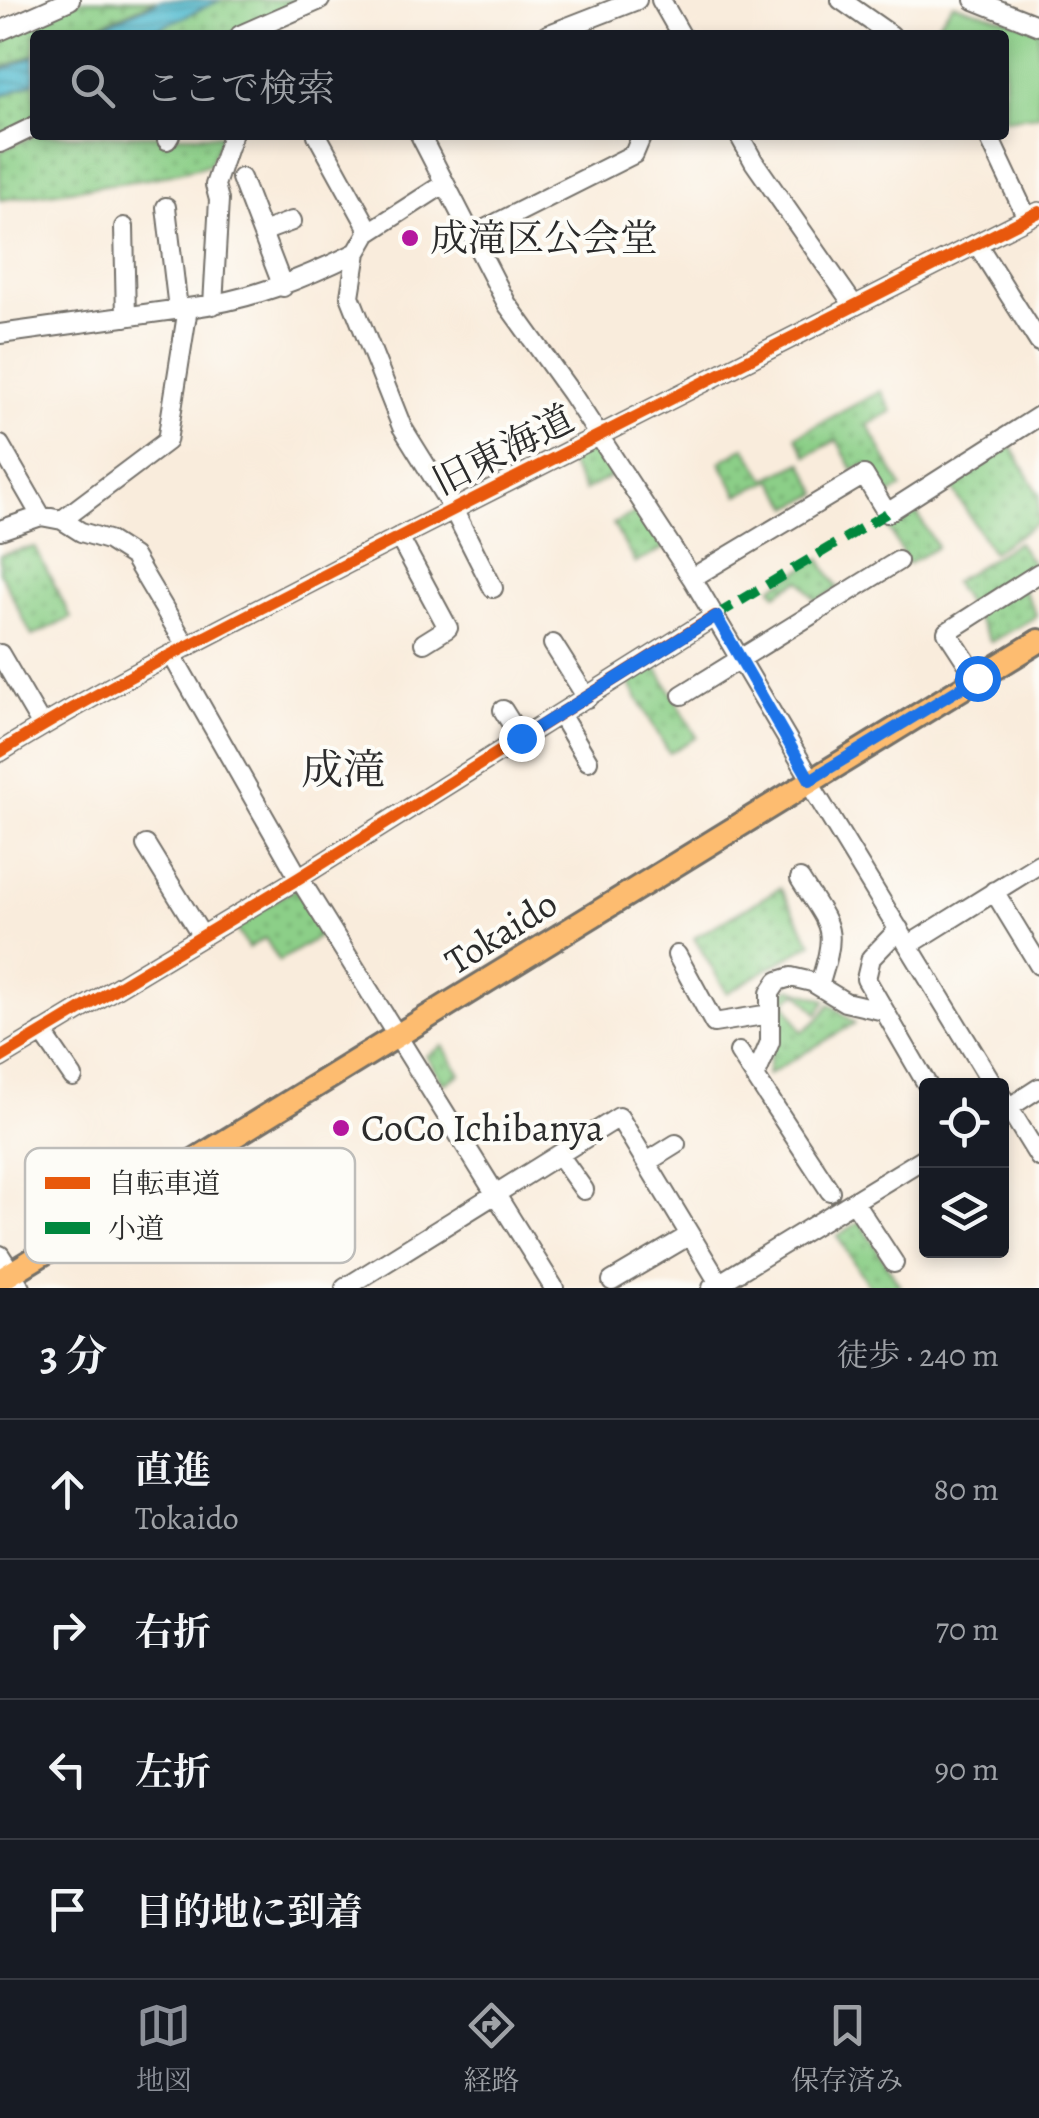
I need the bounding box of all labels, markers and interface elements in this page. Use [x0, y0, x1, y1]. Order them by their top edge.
search box [30, 30, 1009, 140]
icon: search [65, 58, 120, 113]
text: ここで検索 [145, 62, 335, 114]
place label: 成滝区公会堂 [430, 212, 658, 264]
marker: 成滝区公会堂 [399, 227, 421, 249]
street label: 旧東海道 [423, 392, 583, 508]
route start [955, 656, 1001, 702]
route end [499, 716, 545, 762]
district label: 成滝 [301, 741, 385, 798]
street label: Tokaido [435, 877, 567, 987]
map controls [919, 1078, 1009, 1258]
button: locate [919, 1078, 1009, 1168]
place label: CoCo Ichibanya [361, 1102, 604, 1154]
marker: CoCo Ichibanya [330, 1117, 352, 1139]
legend [25, 1148, 355, 1263]
text: 自転車道 [108, 1165, 220, 1203]
button: layers [919, 1168, 1009, 1258]
text: 小道 [108, 1210, 164, 1248]
text: 3 分 [40, 1327, 107, 1384]
text: 徒歩 · 240 m [836, 1333, 999, 1377]
text: 直進 [135, 1444, 211, 1496]
icon: ahead [40, 1462, 95, 1517]
text: 80 m [933, 1467, 999, 1511]
text: Tokaido [135, 1496, 239, 1540]
icon: right [40, 1602, 95, 1657]
text: 右折 [135, 1606, 211, 1658]
text: 70 m [936, 1607, 999, 1651]
icon: left [40, 1742, 95, 1797]
text: 左折 [135, 1746, 211, 1798]
text: 90 m [934, 1747, 999, 1791]
icon: arrive [40, 1882, 95, 1937]
text: 目的地に到着 [135, 1886, 363, 1938]
tab: 地図 [136, 1998, 192, 2100]
tab: 経路 [463, 1998, 519, 2100]
tab: 保存済み [791, 1998, 903, 2100]

